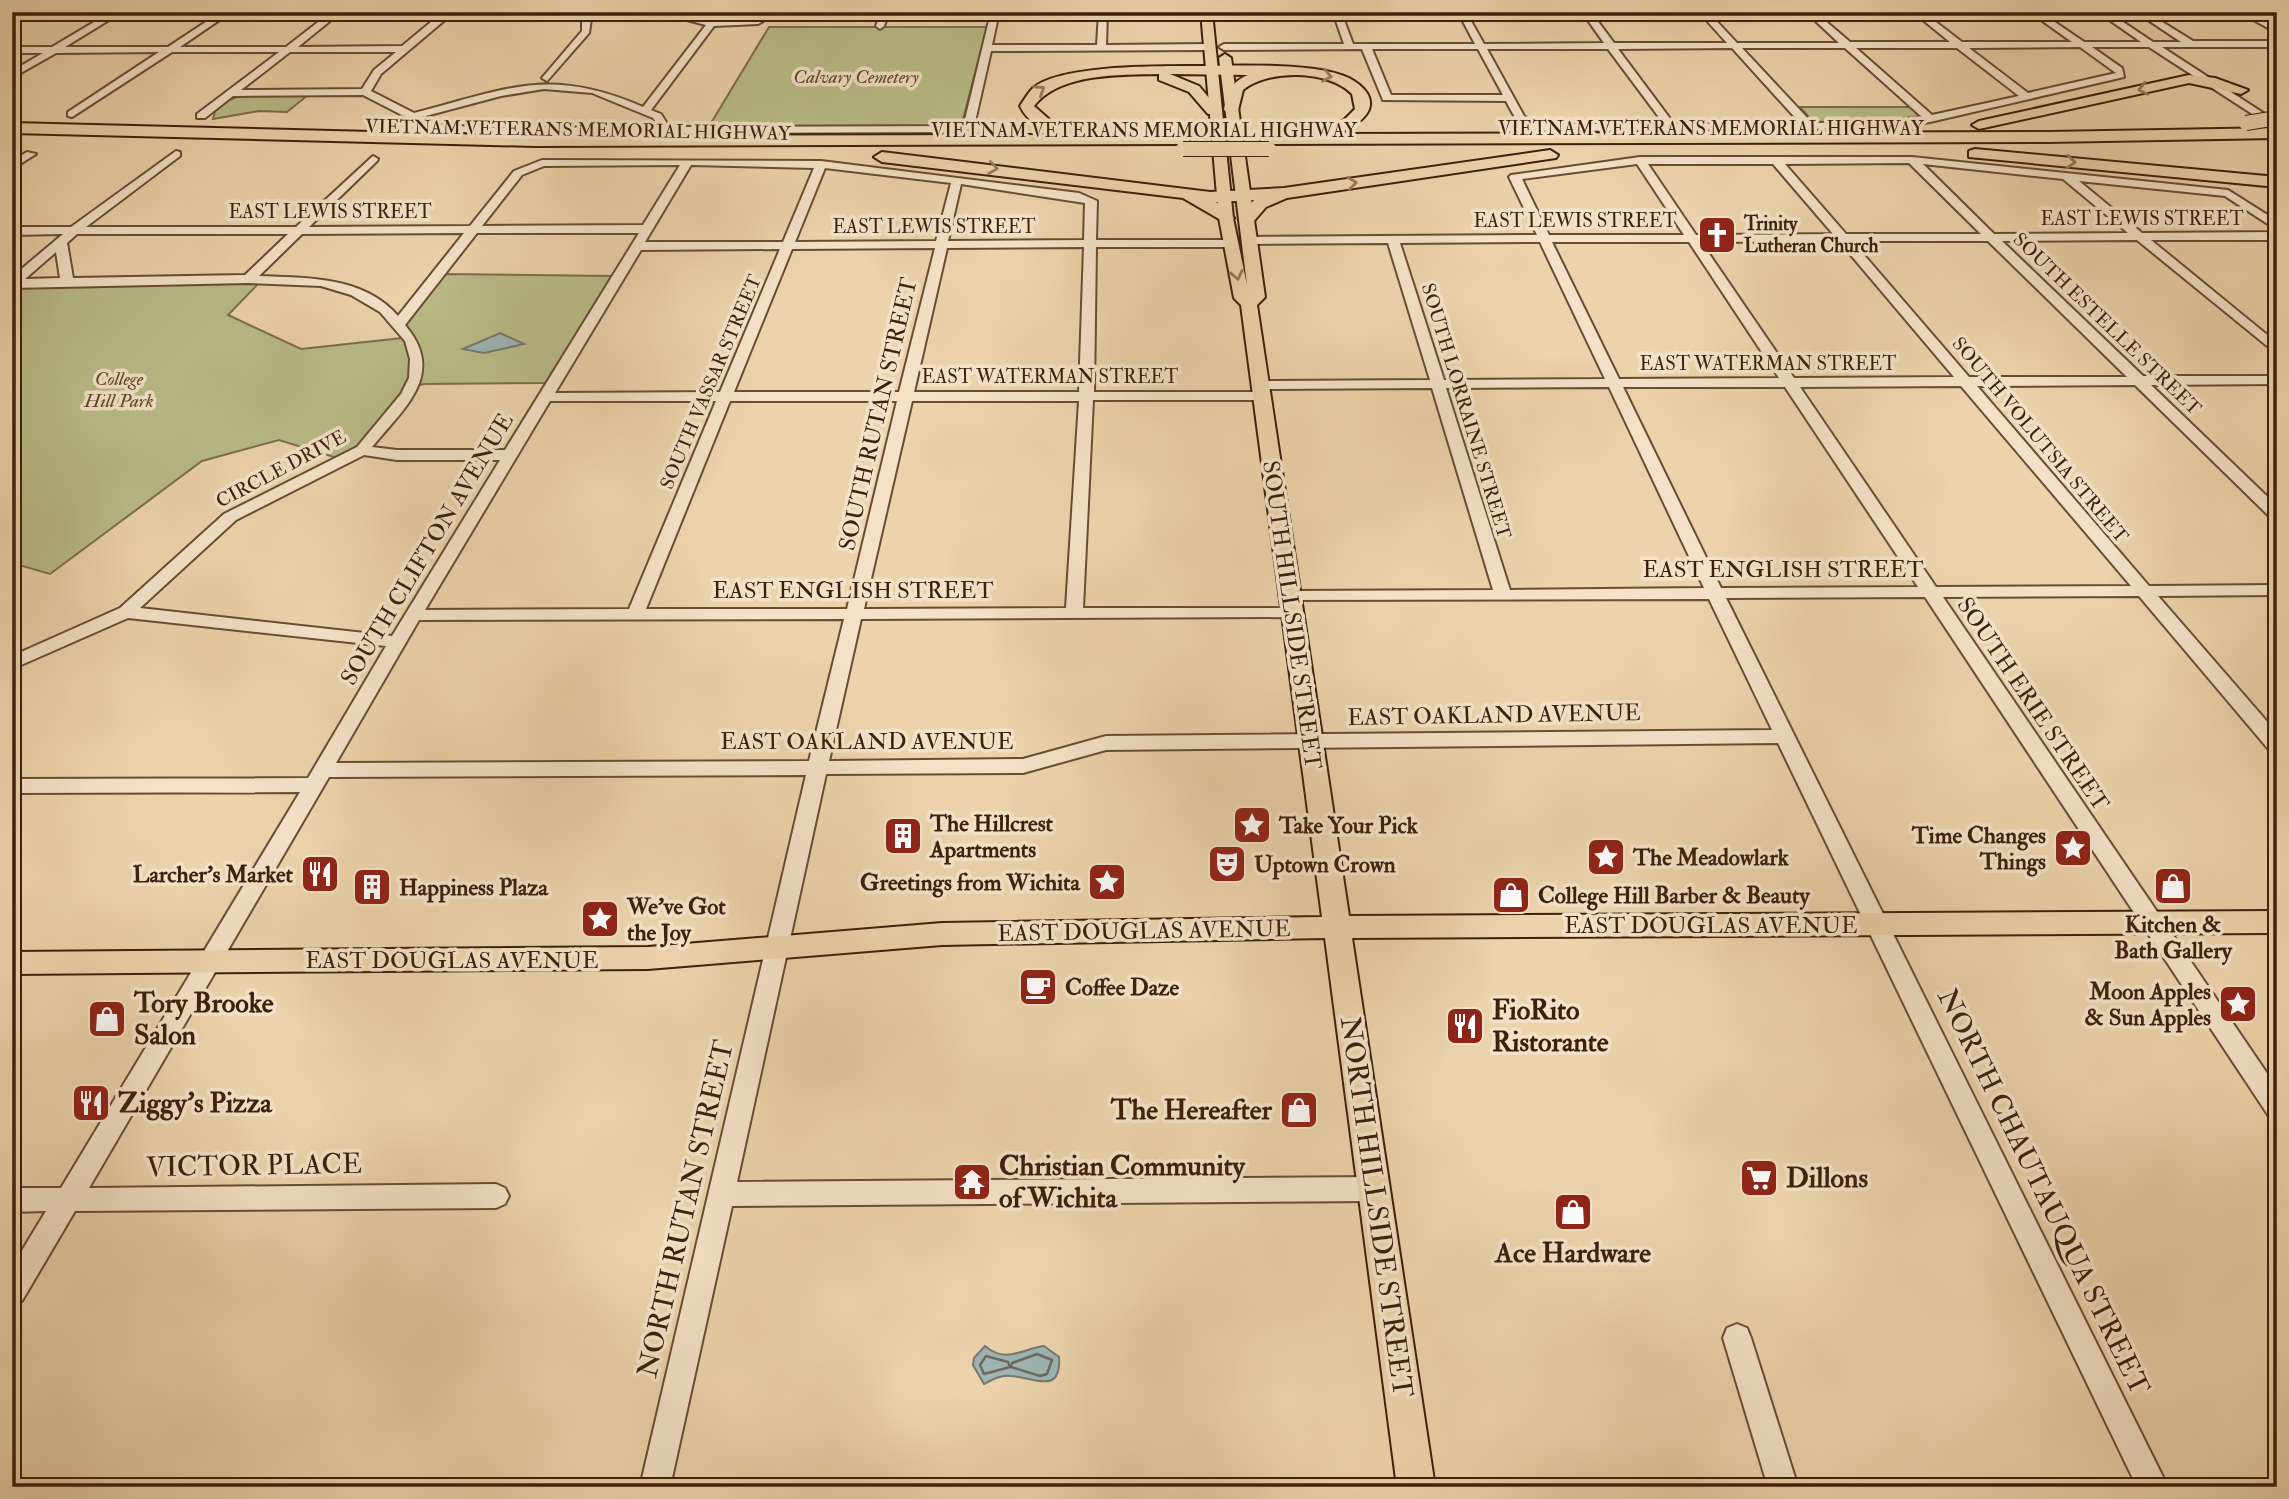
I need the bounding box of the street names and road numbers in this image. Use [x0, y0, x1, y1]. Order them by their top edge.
street label: VIETNAM VETERANS MEMORIAL HIGHWAY [365, 114, 792, 146]
street label: VIETNAM VETERANS MEMORIAL HIGHWAY [1498, 117, 1925, 141]
street label: VIETNAM VETERANS MEMORIAL HIGHWAY [931, 119, 1358, 143]
street label: EAST LEWIS STREET [228, 200, 432, 224]
street label: EAST LEWIS STREET [2040, 207, 2244, 231]
street label: EAST LEWIS STREET [1473, 209, 1677, 233]
street label: EAST LEWIS STREET [832, 215, 1036, 239]
street label: SOUTH ESTELLE STREET [2008, 228, 2206, 420]
street label: SOUTH VASSAR STREET [655, 271, 767, 493]
street label: SOUTH RUTAN STREET [832, 275, 924, 553]
street label: SOUTH LORRAINE STREET [1416, 280, 1516, 542]
street label: SOUTH VOLUTSIA STREET [1947, 332, 2133, 548]
street label: EAST WATERMAN STREET [1640, 352, 1896, 376]
street label: EAST WATERMAN STREET [922, 365, 1178, 389]
street label: SOUTH CLIFTON AVENUE [334, 408, 520, 690]
street label: CIRCLE DRIVE [212, 424, 350, 513]
street label: SOUTH HILLSIDE STREET [1256, 459, 1328, 771]
street label: EAST ENGLISH STREET [1642, 555, 1924, 584]
street label: EAST ENGLISH STREET [712, 576, 994, 605]
street label: SOUTH ERIE STREET [1951, 592, 2115, 816]
street label: EAST OAKLAND AVENUE [1347, 698, 1641, 732]
street label: EAST OAKLAND AVENUE [720, 727, 1014, 756]
street label: EAST DOUGLAS AVENUE [1564, 911, 1858, 940]
street label: EAST DOUGLAS AVENUE [997, 914, 1291, 948]
street label: EAST DOUGLAS AVENUE [305, 946, 599, 975]
street label: NORTH CHAUTAUQUA STREET [1929, 983, 2157, 1401]
street label: NORTH HILLSIDE STREET [1332, 1014, 1420, 1400]
street label: NORTH RUTAN STREET [630, 1037, 742, 1381]
street label: VICTOR PLACE [146, 1147, 362, 1185]

